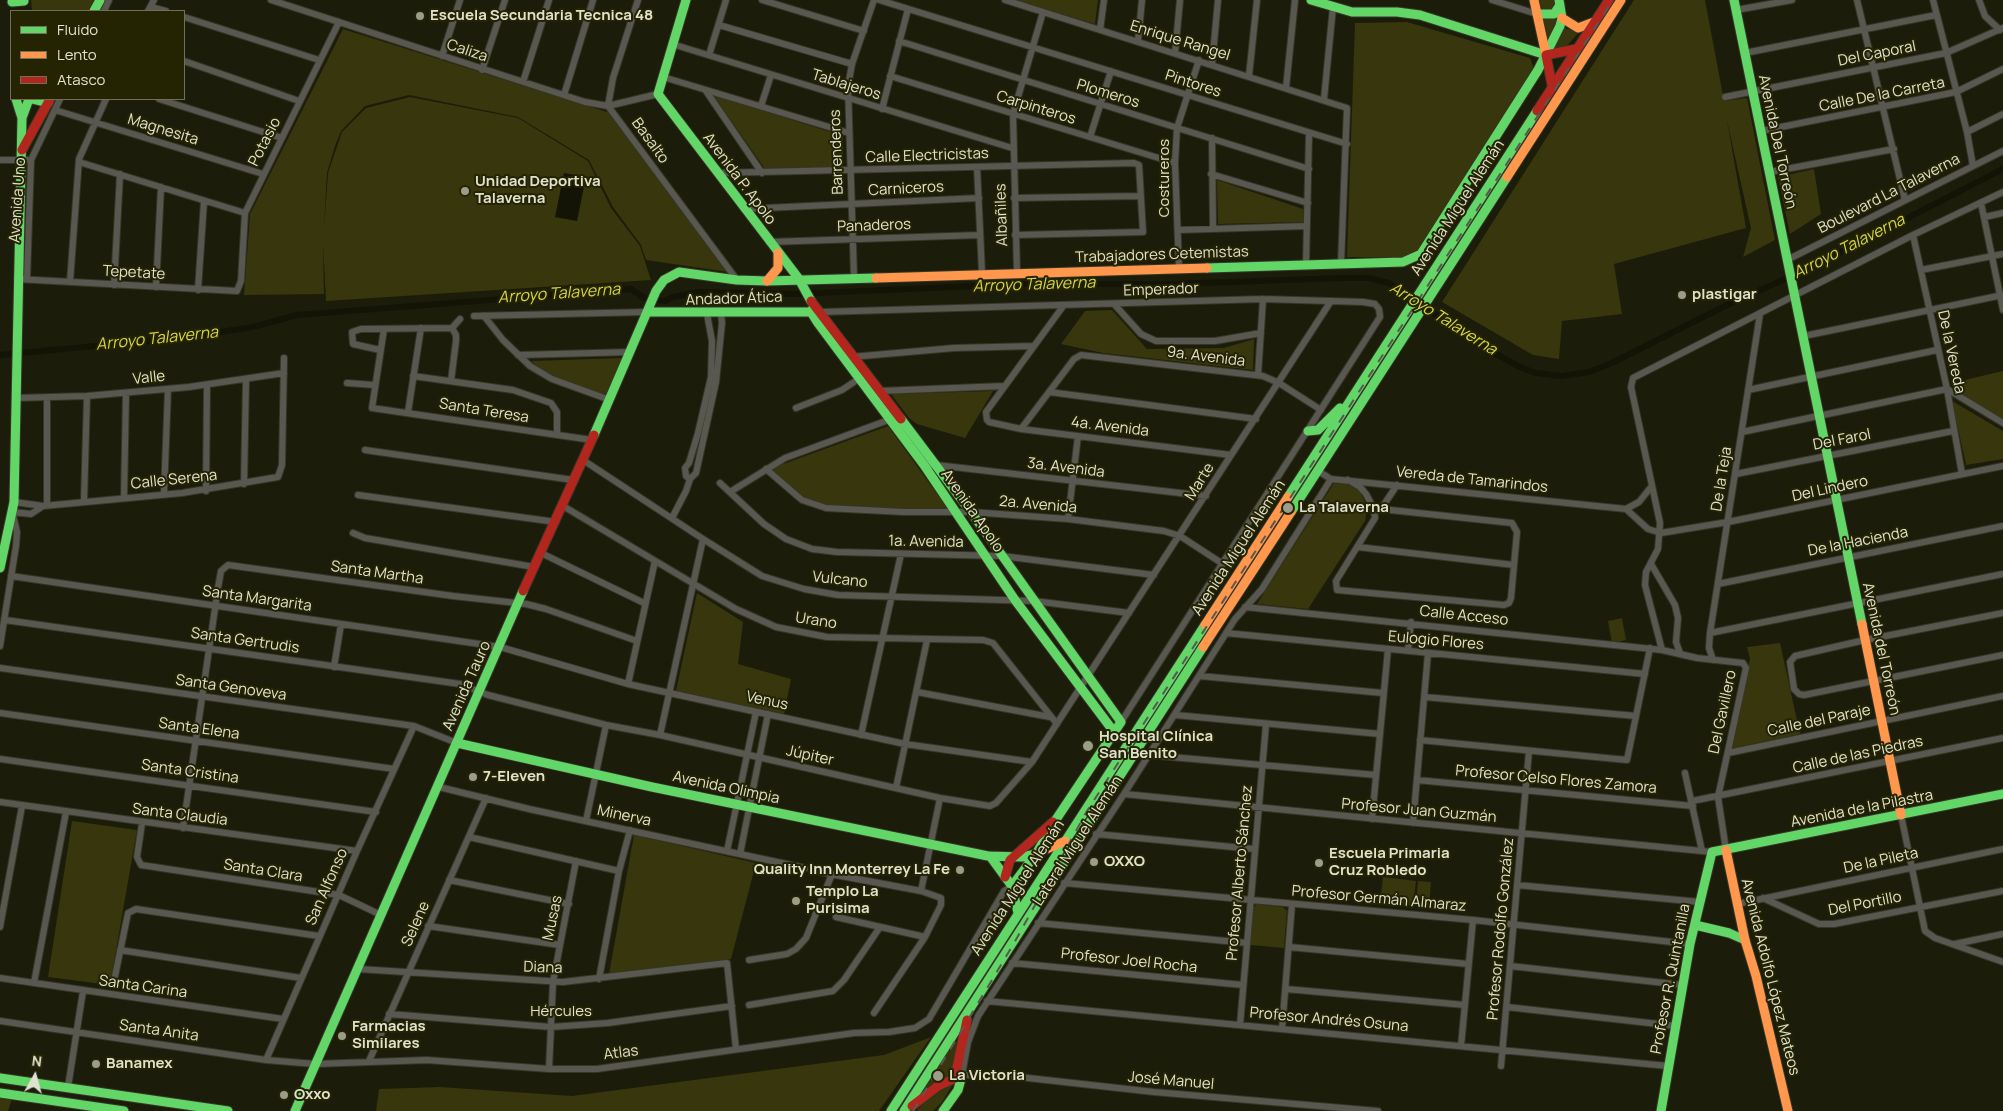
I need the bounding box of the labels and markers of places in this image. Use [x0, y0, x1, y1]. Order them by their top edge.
place label: Escuela Secundaria Tecnica 48 [430, 7, 653, 25]
marker: Escuela Secundaria Tecnica 48 [414, 10, 426, 22]
place label: Unidad Deportiva Talaverna [475, 173, 601, 208]
marker: Unidad Deportiva Talaverna [459, 185, 471, 197]
place label: plastigar [1692, 286, 1757, 304]
marker: plastigar [1676, 289, 1688, 301]
place label: La Talaverna [1299, 499, 1389, 517]
marker: La Talaverna [1281, 501, 1295, 515]
place label: Hospital Clínica San Benito [1099, 728, 1213, 763]
marker: Hospital Clínica San Benito [1081, 739, 1095, 753]
place label: 7-Eleven [483, 768, 545, 786]
marker: 7-Eleven [467, 771, 479, 783]
place label: Escuela Primaria Cruz Robledo [1329, 845, 1450, 880]
place label: OXXO [1104, 853, 1145, 871]
marker: OXXO [1088, 856, 1100, 868]
marker: Escuela Primaria Cruz Robledo [1313, 857, 1325, 869]
place label: Quality Inn Monterrey La Fe [754, 861, 950, 879]
marker: Quality Inn Monterrey La Fe [954, 864, 966, 876]
place label: Templo La Purisima [806, 883, 879, 918]
marker: Templo La Purisima [790, 895, 802, 907]
place label: Farmacias Similares [352, 1018, 426, 1053]
marker: Farmacias Similares [336, 1030, 348, 1042]
place label: Banamex [106, 1055, 173, 1073]
marker: Banamex [90, 1058, 102, 1070]
place label: La Victoria [949, 1067, 1025, 1085]
marker: La Victoria [931, 1069, 945, 1083]
place label: Oxxo [294, 1086, 331, 1104]
marker: Oxxo [278, 1089, 290, 1101]

